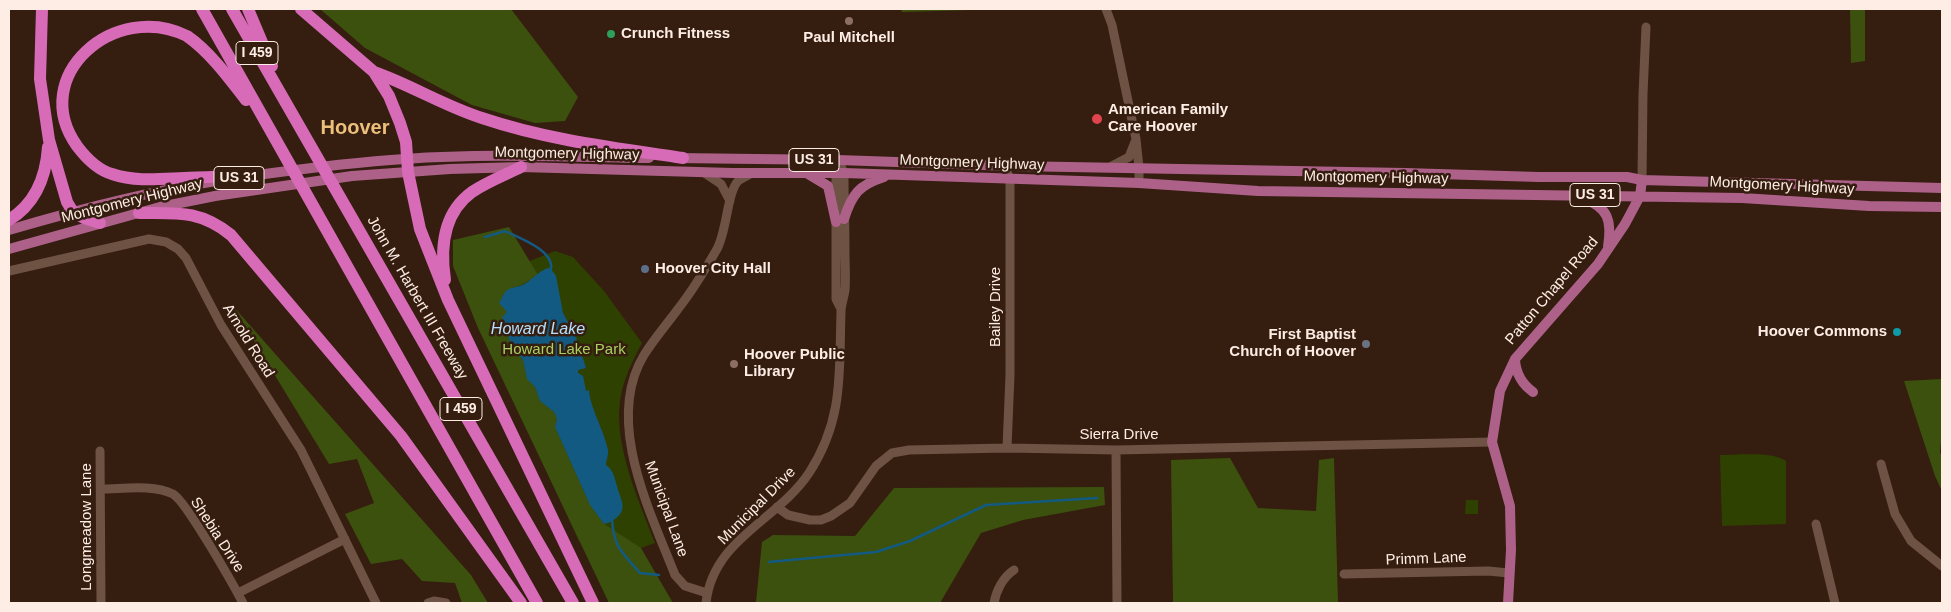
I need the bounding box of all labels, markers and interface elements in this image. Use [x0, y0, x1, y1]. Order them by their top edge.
marker: Paul Mitchell [843, 15, 855, 27]
place label: Crunch Fitness [621, 25, 730, 43]
marker: Crunch Fitness [605, 28, 617, 40]
place label: Paul Mitchell [803, 29, 895, 47]
road number: I 459 [236, 42, 278, 64]
place label: American Family Care Hoover [1108, 101, 1228, 136]
marker: American Family Care Hoover [1090, 112, 1104, 126]
district label: Hoover [321, 116, 389, 140]
street label: Montgomery Highway [494, 144, 640, 164]
road number: US 31 [789, 148, 839, 172]
street label: Montgomery Highway [899, 151, 1045, 175]
road number: US 31 [214, 167, 264, 190]
street label: Montgomery Highway [1303, 168, 1449, 188]
street label: Montgomery Highway [1709, 173, 1855, 199]
street label: Montgomery Highway [59, 175, 205, 227]
road number: US 31 [1570, 184, 1620, 206]
street label: John M. Harbert III Freeway [363, 213, 471, 383]
street label: Patton Chapel Road [1502, 233, 1602, 349]
place label: Hoover City Hall [655, 260, 771, 278]
marker: Hoover City Hall [639, 263, 651, 275]
street label: Bailey Drive [987, 267, 1005, 347]
street label: Arnold Road [218, 301, 278, 381]
water label: Howard Lake [491, 320, 585, 340]
place label: Hoover Commons [1758, 323, 1887, 341]
place label: First Baptist Church of Hoover [1229, 326, 1356, 361]
marker: Hoover Commons [1891, 326, 1903, 338]
marker: First Baptist Church of Hoover [1360, 338, 1372, 350]
park label: Howard Lake Park [502, 341, 626, 359]
place label: Hoover Public Library [744, 346, 845, 381]
marker: Hoover Public Library [728, 358, 740, 370]
road number: I 459 [440, 398, 482, 420]
street label: Sierra Drive [1079, 426, 1159, 444]
street label: Municipal Lane [640, 459, 692, 559]
street label: Longmeadow Lane [78, 463, 96, 591]
street label: Municipal Drive [714, 463, 800, 549]
street label: Shebia Drive [186, 494, 248, 576]
street label: Primm Lane [1385, 549, 1467, 569]

